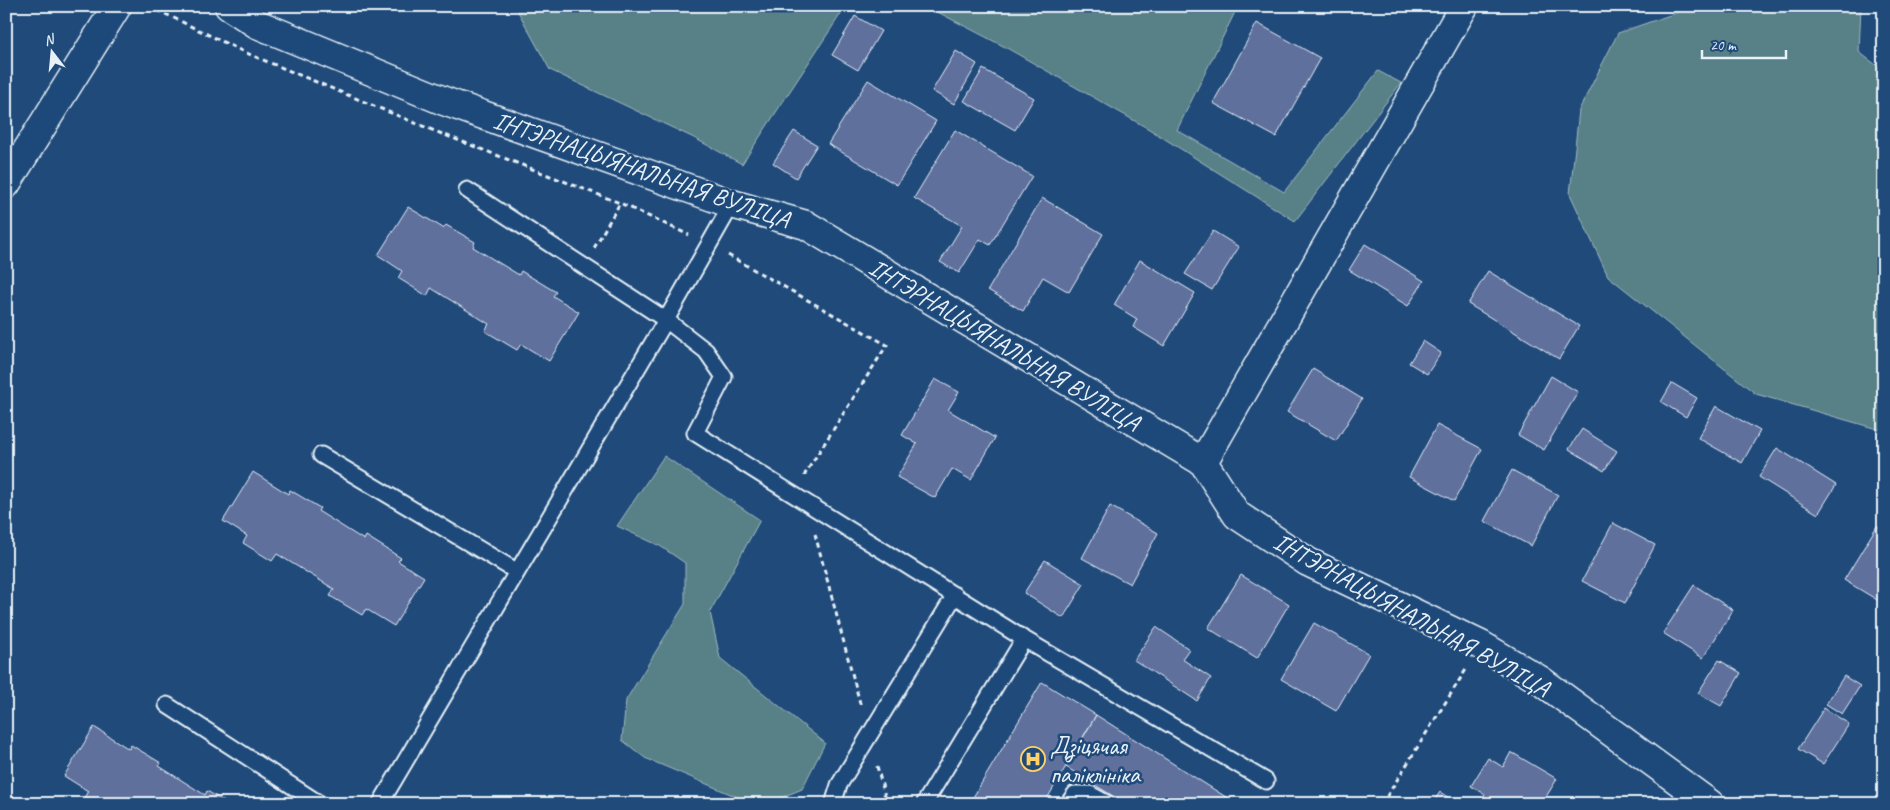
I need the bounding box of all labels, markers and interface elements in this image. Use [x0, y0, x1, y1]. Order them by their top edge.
north arrow [28, 28, 78, 78]
scale bar [1702, 28, 1786, 60]
text: N [42, 30, 57, 49]
text: 20 m [1710, 36, 1737, 55]
street label: ІНТЭРНАЦЫЯНАЛЬНАЯ ВУЛІЦА [490, 104, 795, 236]
street label: ІНТЭРНАЦЫЯНАЛЬНАЯ ВУЛІЦА [863, 251, 1147, 439]
street label: ІНТЭРНАЦЫЯНАЛЬНАЯ ВУЛІЦА [1268, 526, 1556, 705]
place label: Дзіцячая паліклініка [1050, 730, 1142, 791]
hospital icon: Дзіцячая паліклініка [1020, 746, 1046, 772]

